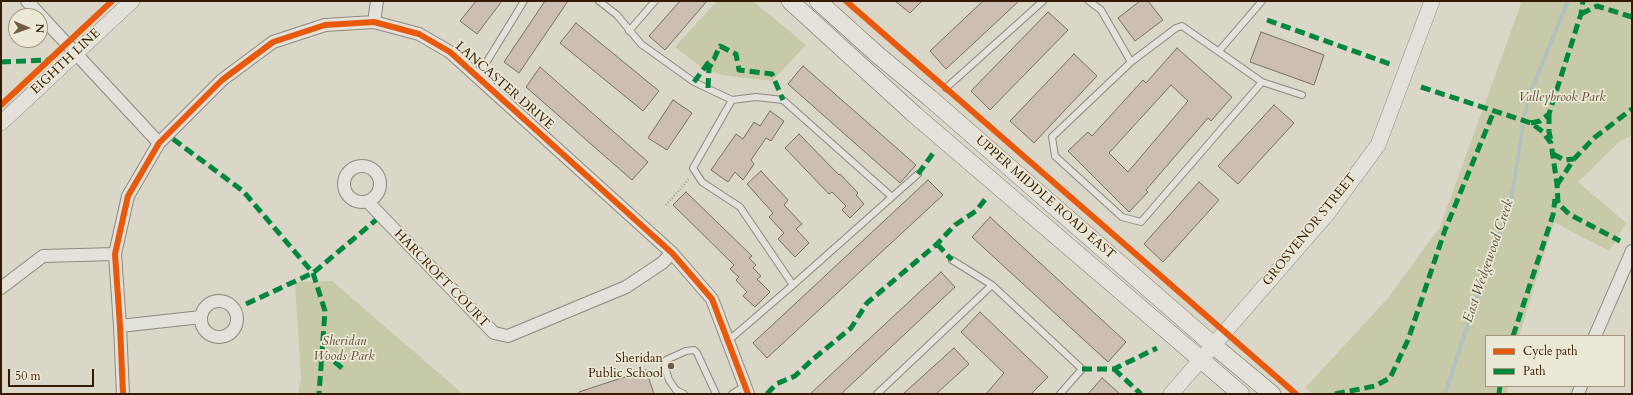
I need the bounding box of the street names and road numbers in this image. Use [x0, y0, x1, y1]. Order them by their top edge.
street label: EIGHTH LINE [28, 26, 104, 98]
street label: LANCASTER DRIVE [452, 39, 556, 133]
street label: UPPER MIDDLE ROAD EAST [972, 133, 1118, 263]
street label: GROSVENOR STREET [1260, 171, 1360, 289]
street label: HARCROFT COURT [390, 227, 492, 331]

